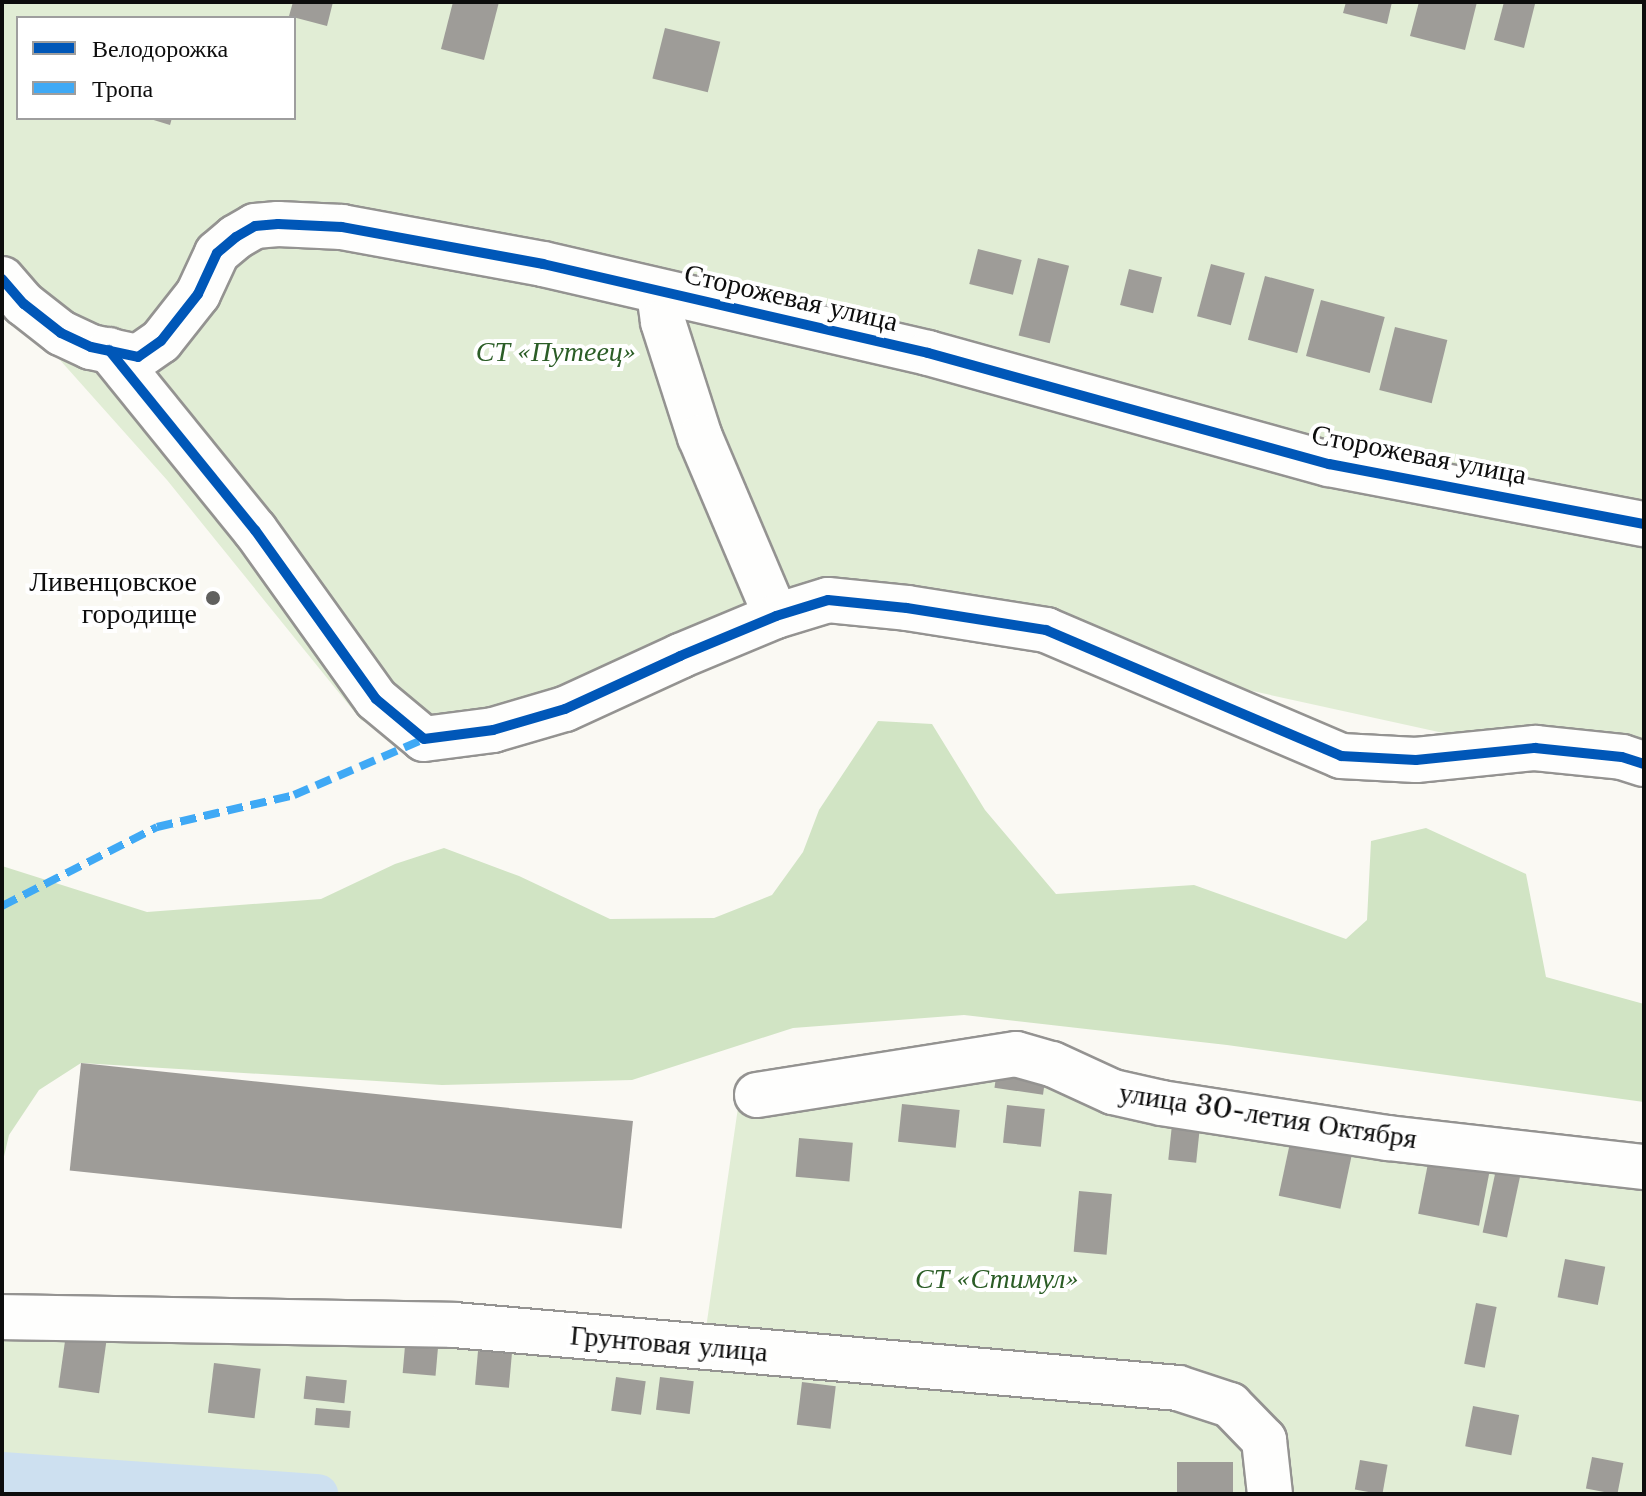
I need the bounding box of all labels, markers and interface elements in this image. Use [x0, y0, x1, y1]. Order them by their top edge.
legend [16, 16, 296, 120]
text: Велодорожка [92, 34, 228, 63]
text: Тропа [92, 74, 153, 103]
street label: Сторожевая улица [681, 257, 901, 339]
park label: СТ «Путеец» [476, 335, 636, 369]
street label: Сторожевая улица [1309, 418, 1529, 492]
place label: Ливенцовское городище [29, 565, 197, 631]
marker: Ливенцовское городище [204, 589, 222, 607]
street label: улица 30-летия Октября [1117, 1076, 1419, 1156]
park label: СТ «Стимул» [915, 1262, 1079, 1296]
street label: Грунтовая улица [569, 1319, 769, 1369]

